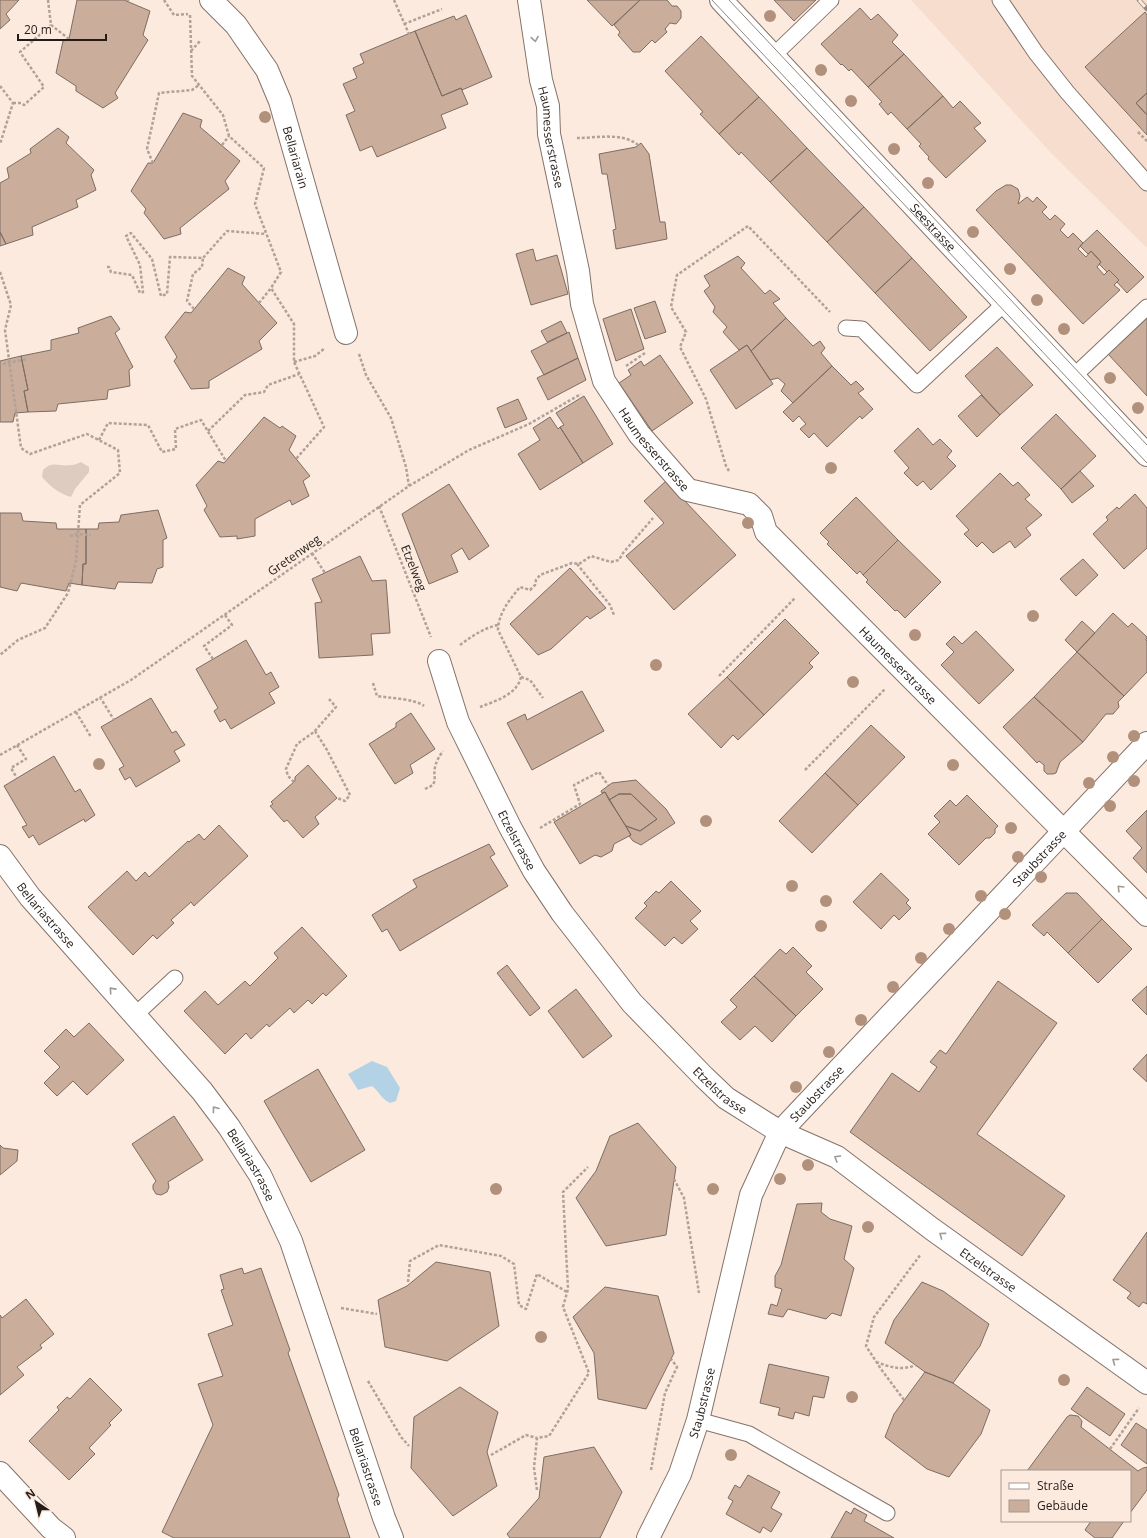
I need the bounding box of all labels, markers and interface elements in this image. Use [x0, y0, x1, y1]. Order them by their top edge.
scale bar [18, 16, 106, 42]
text: 20 m [24, 21, 52, 38]
one-way arrow [530, 35, 539, 42]
street label: Haumesserstrasse [534, 84, 569, 190]
street label: Bellariarain [279, 124, 313, 190]
street label: Seestrasse [907, 199, 960, 255]
street label: Haumesserstrasse [615, 404, 694, 495]
street label: Gretenweg [264, 530, 324, 580]
street label: Etzelweg [397, 542, 431, 594]
street label: Haumesserstrasse [856, 622, 941, 708]
street label: Etzelstrasse [494, 807, 541, 873]
street label: Staubstrasse [1008, 826, 1070, 890]
street label: Bellariastrasse [13, 879, 80, 951]
one-way arrow [1117, 885, 1125, 893]
one-way arrow [109, 987, 116, 995]
street label: Staubstrasse [785, 1061, 847, 1125]
street label: Etzelstrasse [690, 1062, 751, 1118]
one-way arrow [213, 1106, 220, 1113]
street label: Bellariastrasse [224, 1125, 280, 1204]
one-way arrow [834, 1155, 841, 1163]
one-way arrow [939, 1233, 946, 1240]
street label: Etzelstrasse [957, 1243, 1020, 1296]
one-way arrow [1113, 1358, 1120, 1365]
street label: Staubstrasse [684, 1366, 719, 1440]
street label: Bellariastrasse [346, 1425, 388, 1508]
legend [1001, 1470, 1131, 1522]
text: Straße [1037, 1477, 1074, 1494]
north arrow [16, 1482, 56, 1522]
text: N [22, 1485, 38, 1502]
text: Gebäude [1037, 1497, 1088, 1514]

